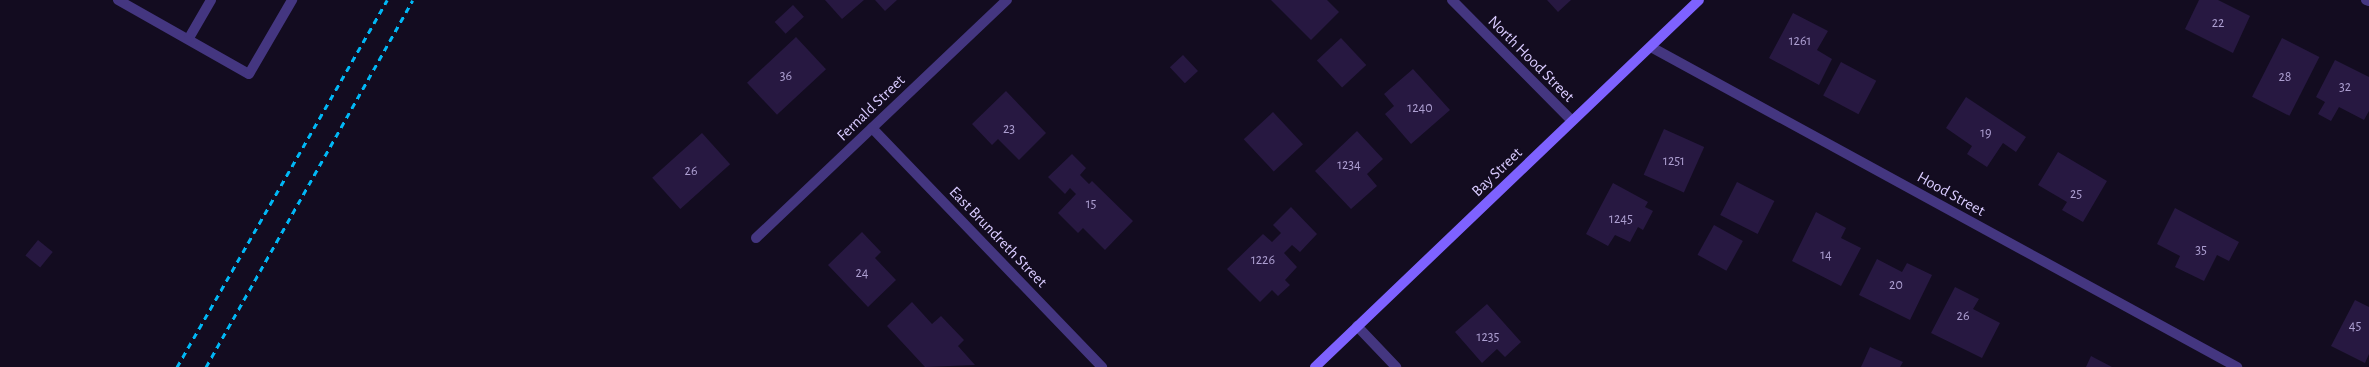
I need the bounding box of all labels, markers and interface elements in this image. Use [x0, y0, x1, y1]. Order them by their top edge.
street label: North Hood Street [1484, 12, 1578, 106]
house number: 22 [2212, 15, 2224, 31]
house number: 1261 [1789, 33, 1811, 49]
house number: 36 [780, 68, 792, 84]
house number: 28 [2278, 69, 2292, 85]
street label: Fernald Street [833, 71, 909, 145]
house number: 32 [2339, 79, 2351, 95]
house number: 1240 [1407, 100, 1433, 116]
house number: 23 [1003, 121, 1015, 137]
house number: 19 [1980, 125, 1992, 141]
street label: Bay Street [1468, 143, 1526, 201]
house number: 1251 [1663, 153, 1685, 169]
house number: 1234 [1337, 157, 1361, 173]
house number: 26 [685, 163, 697, 179]
street label: Hood Street [1914, 167, 1988, 221]
street label: East Brundreth Street [945, 183, 1051, 291]
house number: 25 [2070, 186, 2082, 202]
house number: 15 [1086, 196, 1096, 212]
house number: 1245 [1609, 211, 1633, 227]
house number: 35 [2195, 242, 2207, 258]
house number: 14 [1820, 247, 1832, 263]
house number: 1226 [1251, 252, 1275, 268]
house number: 24 [855, 265, 869, 281]
house number: 20 [1889, 277, 1903, 293]
house number: 26 [1957, 308, 1969, 324]
house number: 45 [2349, 318, 2361, 334]
house number: 1235 [1477, 329, 1499, 345]

